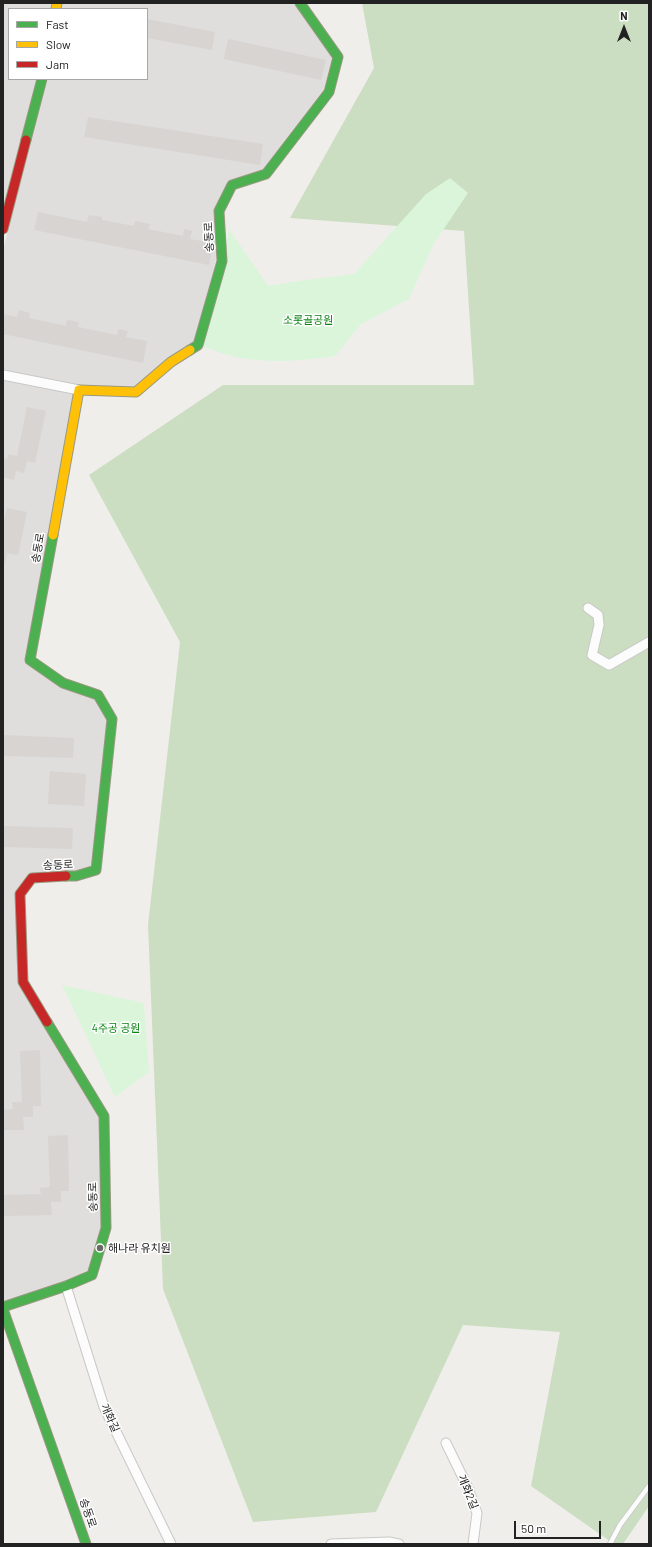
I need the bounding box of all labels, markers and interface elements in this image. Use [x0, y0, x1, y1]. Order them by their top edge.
legend [8, 8, 148, 80]
north arrow [604, 8, 644, 48]
text: N [620, 9, 628, 22]
text: Fast [46, 17, 69, 31]
text: Slow [46, 37, 71, 51]
text: Jam [46, 57, 69, 71]
street label: 송동로 [202, 221, 216, 253]
park label: 소롯골공원 [283, 313, 333, 327]
street label: 송동로 [29, 532, 47, 564]
street label: 송동로 [42, 858, 74, 872]
park label: 4주공 공원 [92, 1021, 140, 1035]
street label: 송동로 [86, 1182, 100, 1212]
place label: 해나라 유치원 [108, 1241, 171, 1255]
marker: 해나라 유치원 [95, 1243, 105, 1253]
street label: 개화길 [98, 1401, 122, 1435]
street label: 개화2길 [455, 1473, 481, 1511]
street label: 송동로 [77, 1496, 99, 1530]
scale bar [516, 1513, 603, 1539]
text: 50 m [521, 1521, 546, 1535]

